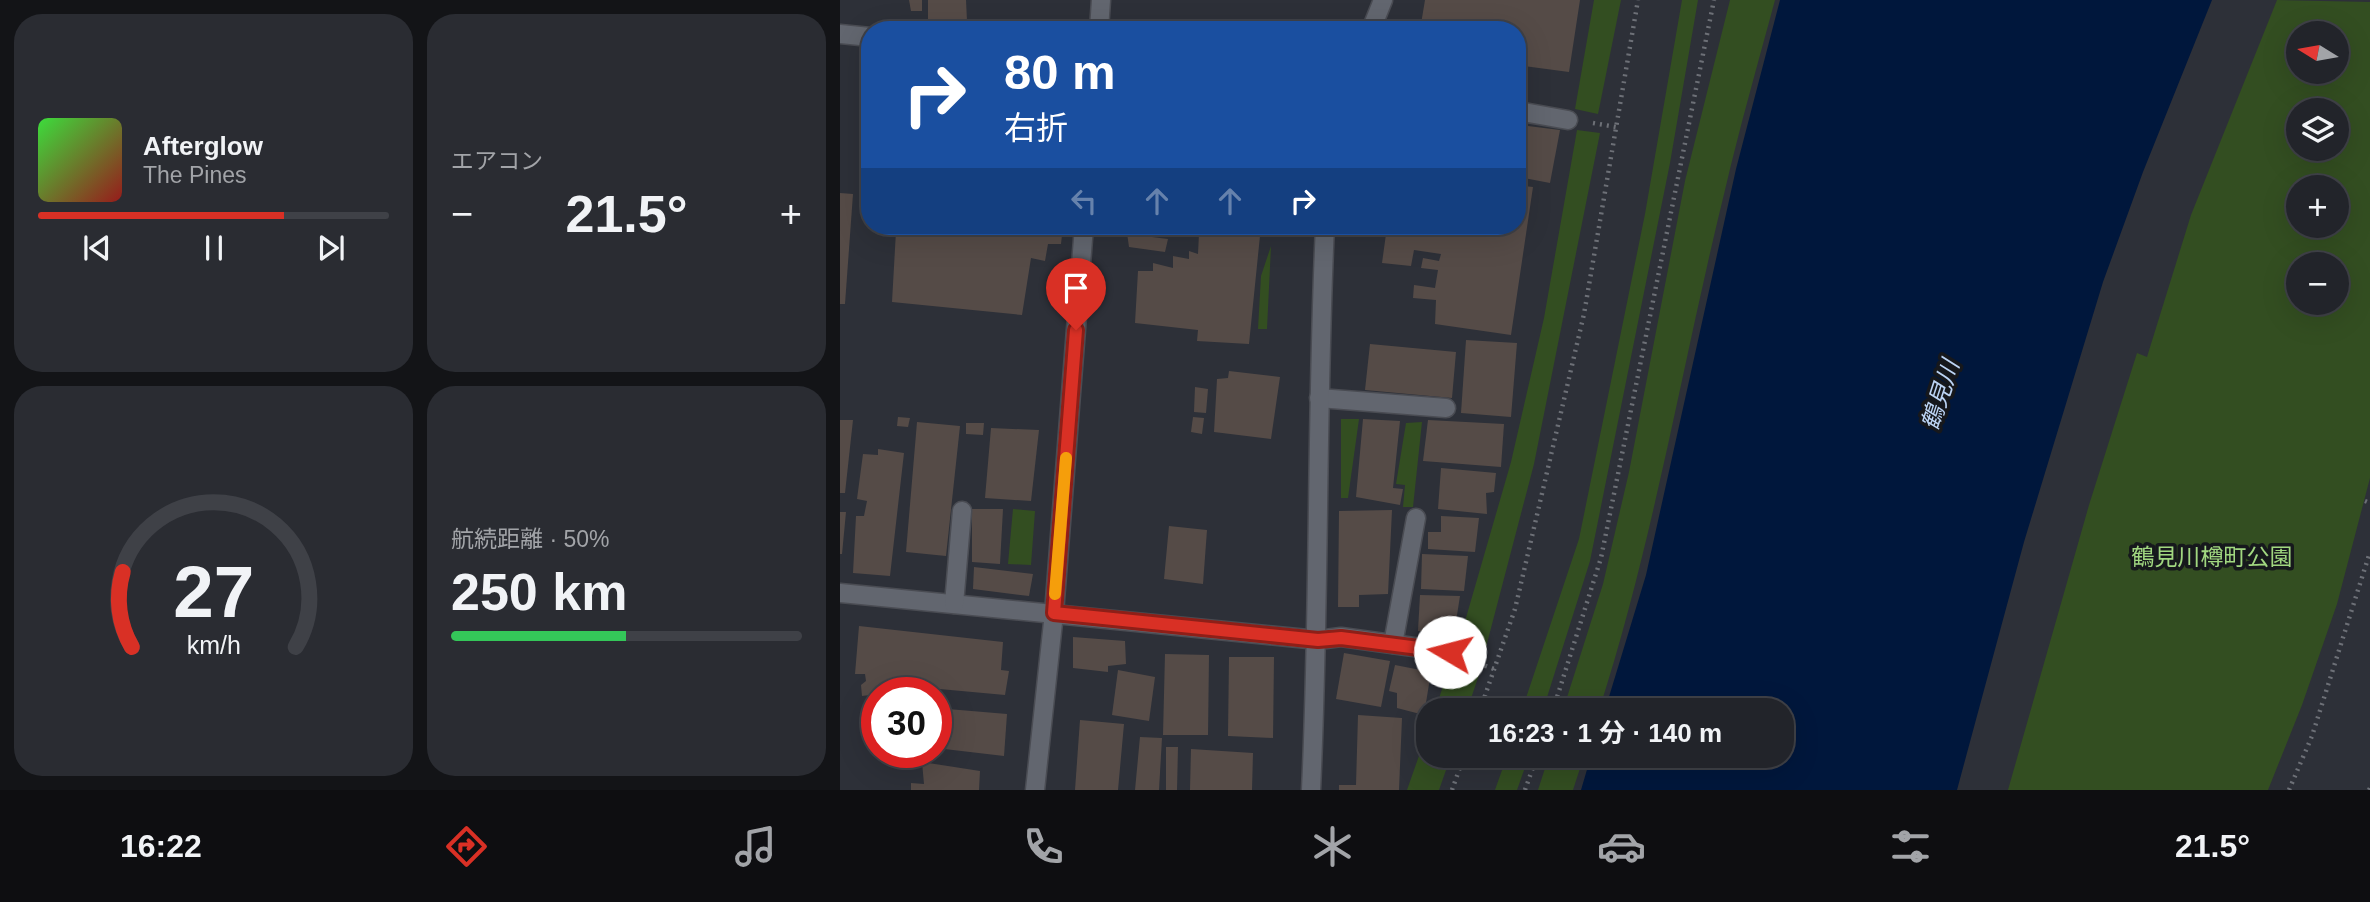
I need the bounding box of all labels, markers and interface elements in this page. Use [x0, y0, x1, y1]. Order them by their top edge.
north arrow [2286, 21, 2348, 84]
map controls [2286, 21, 2349, 315]
text: 80 m [1004, 45, 1116, 99]
icon: right [889, 49, 980, 140]
button: layers [2286, 98, 2349, 161]
text: 右折 [1004, 110, 1068, 146]
text: Afterglow [143, 131, 263, 161]
text: エアコン [451, 148, 543, 174]
text: The Pines [143, 162, 247, 188]
button: + [2286, 175, 2349, 238]
icon: left [1065, 182, 1103, 220]
icon: ahead [1138, 182, 1176, 220]
icon: ahead [1211, 182, 1249, 220]
icon: right [1284, 182, 1322, 220]
text: 21.5° [565, 185, 688, 243]
text: − [451, 193, 473, 235]
text: + [780, 193, 802, 235]
icon: previous [78, 229, 116, 267]
icon: pause [195, 229, 233, 267]
icon: next [312, 229, 350, 267]
button: − [2286, 252, 2349, 315]
pin [1046, 258, 1106, 330]
icon: arrive [1057, 269, 1095, 307]
water label: 鶴見川 [1916, 354, 1965, 433]
text: 航続距離 · 50% [451, 526, 609, 552]
park label: 鶴見川樽町公園 [2132, 544, 2293, 570]
text: 27 [173, 551, 254, 632]
text: 250 km [451, 563, 627, 621]
position arrow [1413, 615, 1487, 689]
text: km/h [186, 631, 241, 659]
speed limit sign: 30 [861, 677, 952, 768]
text: 16:23 · 1 分 · 140 m [1488, 718, 1722, 748]
icon: directions [442, 822, 491, 871]
icon: music [731, 822, 780, 871]
icon: phone [1019, 822, 1068, 871]
icon: climate [1308, 822, 1357, 871]
icon: car [1597, 822, 1646, 871]
icon: filters [1886, 822, 1935, 871]
text: 16:22 [120, 828, 202, 864]
text: 21.5° [2175, 828, 2250, 864]

